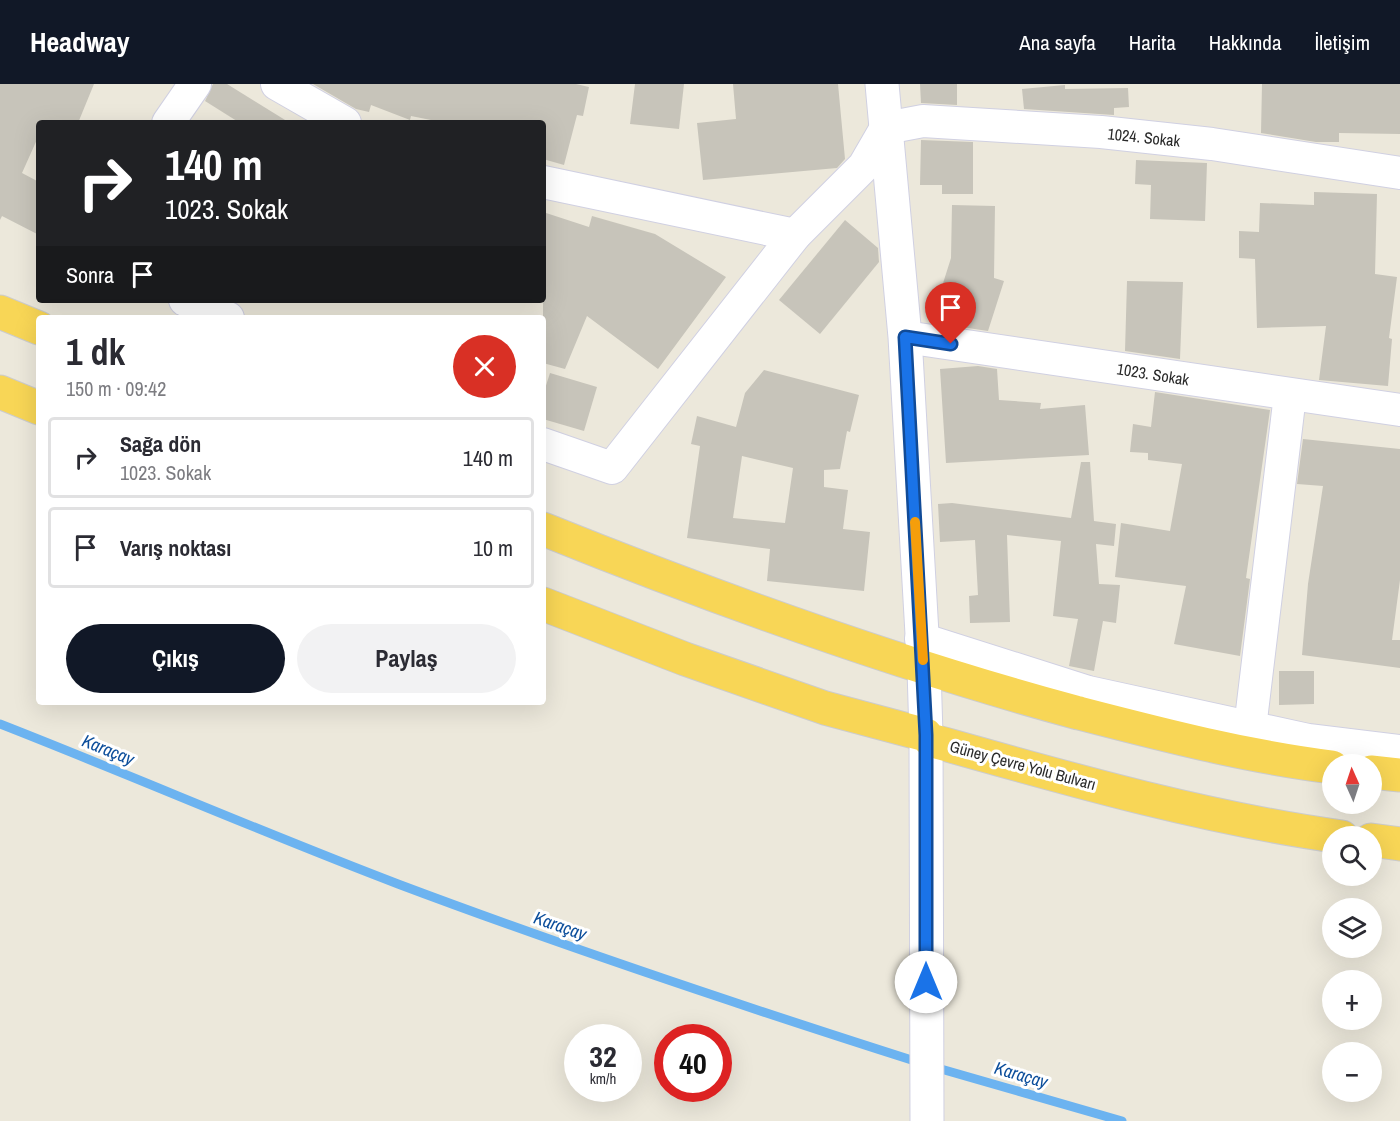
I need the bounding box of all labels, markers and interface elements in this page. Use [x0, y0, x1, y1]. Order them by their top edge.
text: Headway [30, 23, 130, 61]
text: Ana sayfa [1019, 28, 1096, 57]
text: Harita [1129, 28, 1176, 57]
text: Hakkında [1209, 28, 1281, 57]
text: İletişim [1314, 28, 1370, 57]
street label: 1024. Sokak [1107, 122, 1182, 152]
text: 140 m [165, 137, 263, 193]
icon: right [66, 144, 144, 222]
text: 1023. Sokak [165, 191, 288, 227]
icon: arrive [126, 258, 159, 291]
text: Sonra [66, 260, 114, 290]
pin [925, 282, 976, 344]
icon: arrive [934, 291, 967, 324]
text: 1 dk [66, 328, 125, 376]
button: close [453, 335, 516, 398]
street label: 1023. Sokak [1115, 357, 1191, 391]
text: 150 m · 09:42 [66, 375, 166, 402]
text: Sağa dön [120, 429, 201, 459]
icon: right [69, 441, 102, 474]
text: 140 m [463, 443, 513, 473]
text: 1023. Sokak [120, 459, 211, 486]
icon: arrive [69, 531, 102, 564]
text: Varış noktası [120, 533, 231, 563]
text: 10 m [473, 533, 513, 563]
button: Çıkış [66, 624, 285, 693]
button: Paylaş [297, 624, 516, 693]
water label: Karaçay [78, 728, 139, 772]
street label: Güney Çevre Yolu Bulvarı [948, 735, 1098, 795]
north arrow [1322, 754, 1382, 814]
map controls [1322, 754, 1382, 1102]
button: search [1322, 826, 1382, 886]
button: layers [1322, 898, 1382, 958]
water label: Karaçay [530, 905, 591, 947]
position arrow [894, 950, 958, 1014]
button: + [1322, 970, 1382, 1030]
speed limit sign: 40 [654, 1024, 732, 1102]
text: 32 [589, 1036, 617, 1076]
button: − [1322, 1042, 1382, 1102]
water label: Karaçay [992, 1055, 1052, 1094]
text: km/h [590, 1068, 616, 1089]

